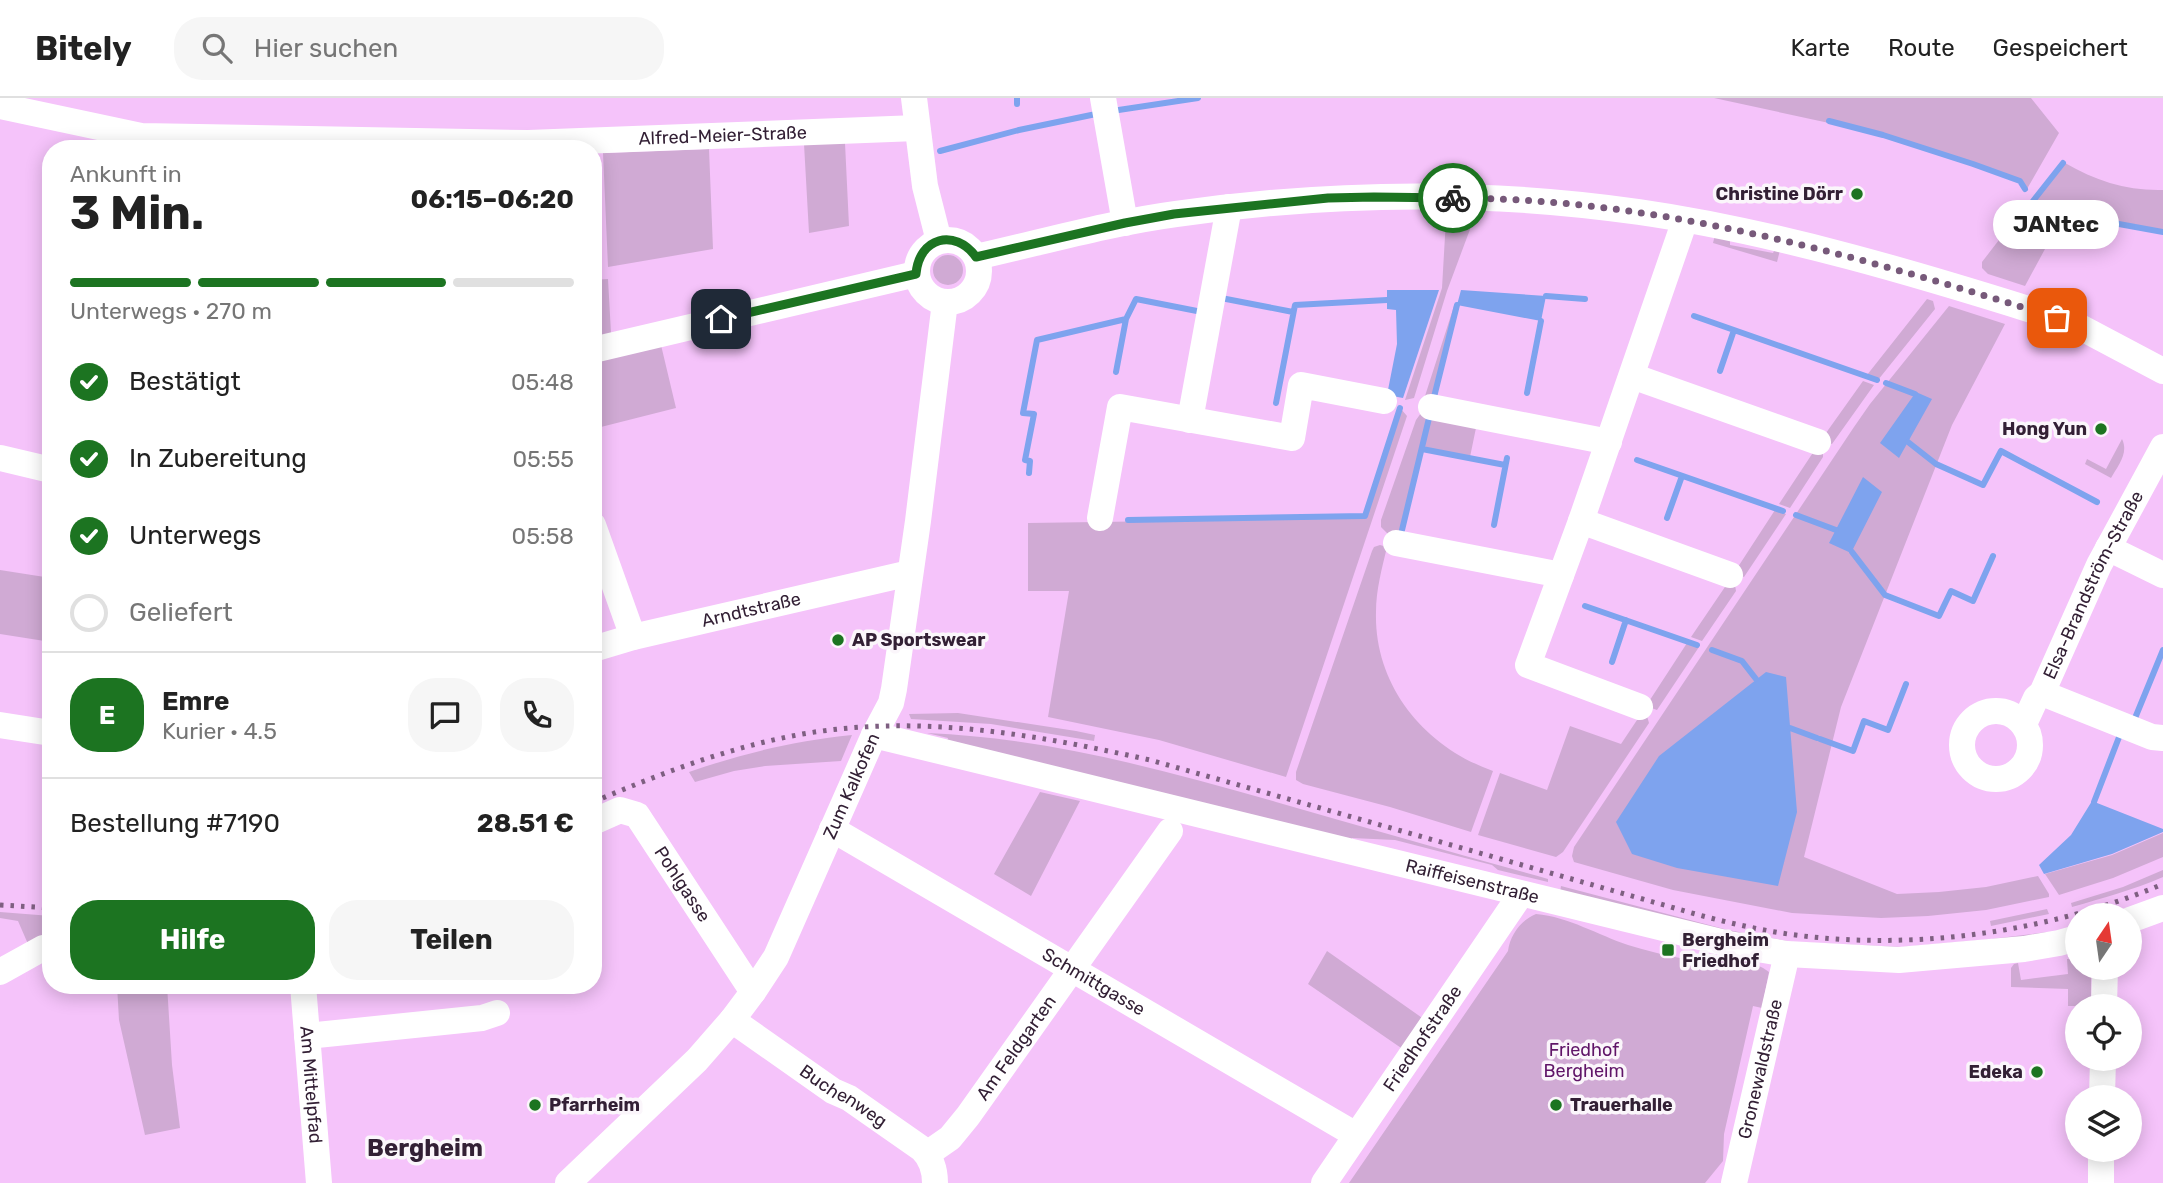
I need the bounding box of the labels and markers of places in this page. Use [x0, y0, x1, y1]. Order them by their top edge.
place label: Christine Dörr [1716, 183, 1843, 205]
marker: Christine Dörr [1849, 186, 1865, 202]
callout: JANtec [1994, 199, 2120, 248]
pin [2027, 288, 2087, 348]
pin [691, 289, 751, 349]
place label: Hong Yun [2002, 418, 2087, 440]
marker: Hong Yun [2093, 421, 2109, 437]
place label: AP Sportswear [852, 629, 985, 651]
marker: AP Sportswear [830, 632, 846, 648]
place label: Bergheim Friedhof [1682, 929, 1769, 972]
marker: Bergheim Friedhof [1660, 942, 1676, 958]
place label: Edeka [1969, 1061, 2023, 1083]
marker: Edeka [2029, 1064, 2045, 1080]
place label: Pfarrheim [549, 1094, 640, 1116]
place label: Trauerhalle [1570, 1094, 1673, 1116]
marker: Pfarrheim [527, 1097, 543, 1113]
marker: Trauerhalle [1548, 1097, 1564, 1113]

